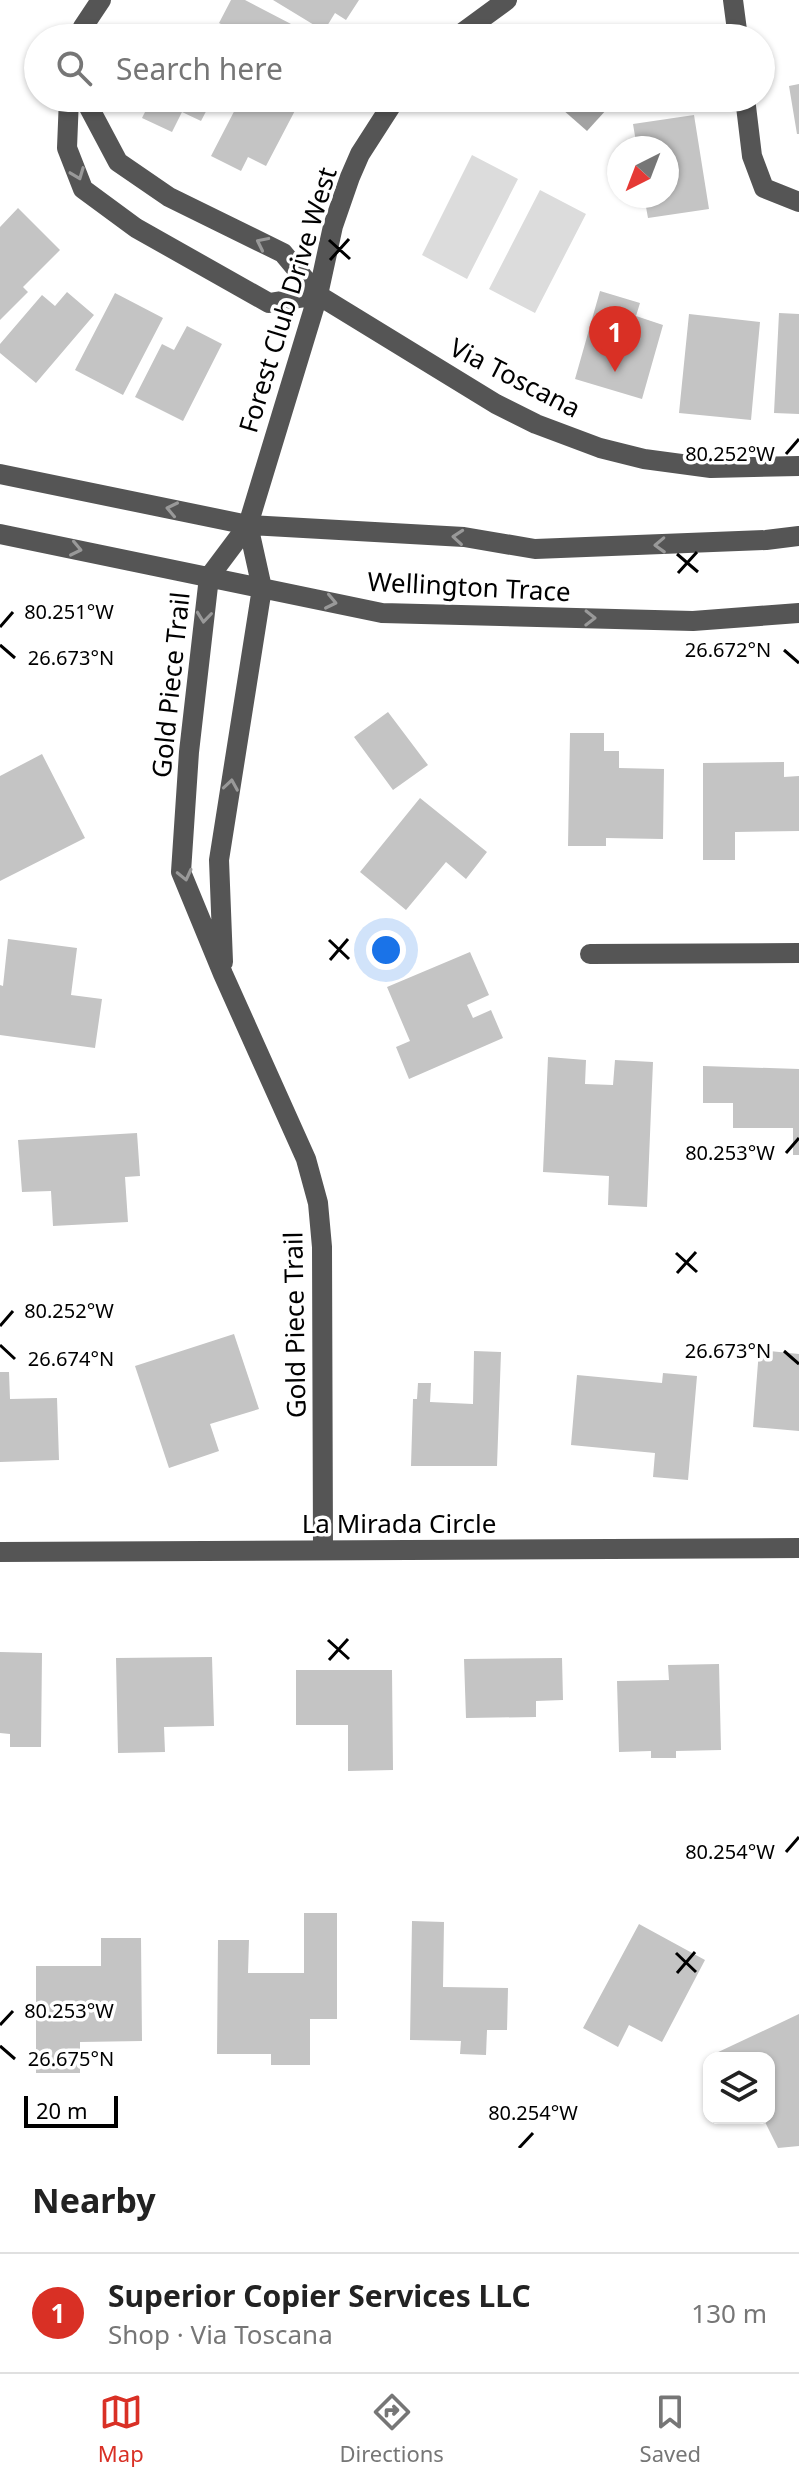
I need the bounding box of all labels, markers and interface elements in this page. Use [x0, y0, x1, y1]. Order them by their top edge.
search box [24, 24, 775, 112]
icon: search [52, 46, 96, 90]
text: Search here [116, 48, 283, 89]
north arrow [607, 136, 679, 208]
street label: Forest Club Drive West [229, 163, 345, 437]
one-way arrow [68, 166, 85, 180]
one-way arrow [256, 237, 271, 252]
pin: 1 [589, 306, 641, 372]
street label: Via Toscana [444, 329, 587, 425]
text: 80.252°W [685, 440, 775, 467]
one-way arrow [166, 501, 179, 518]
one-way arrow [451, 528, 464, 545]
one-way arrow [653, 536, 666, 553]
one-way arrow [70, 540, 83, 557]
street label: Wellington Trace [366, 563, 572, 609]
street label: Gold Piece Trail [142, 590, 198, 780]
one-way arrow [324, 593, 337, 610]
text: 80.251°W [24, 598, 114, 625]
one-way arrow [584, 610, 597, 627]
one-way arrow [196, 611, 213, 624]
text: 26.672°N [685, 636, 771, 663]
text: 26.673°N [28, 644, 114, 671]
one-way arrow [221, 778, 238, 792]
one-way arrow [176, 868, 193, 882]
your location [366, 930, 406, 970]
text: 80.253°W [685, 1139, 775, 1166]
street label: Gold Piece Trail [274, 1231, 314, 1419]
text: 80.252°W [24, 1297, 114, 1324]
text: 26.673°N [685, 1337, 771, 1364]
text: 26.674°N [28, 1345, 114, 1372]
street label: La Mirada Circle [302, 1505, 496, 1541]
text: 80.254°W [685, 1838, 775, 1865]
text: 80.253°W [24, 1997, 114, 2024]
text: 26.675°N [28, 2045, 114, 2072]
map controls [703, 2052, 775, 2124]
button: layers [703, 2052, 775, 2124]
scale bar [24, 2092, 118, 2128]
text: 20 m [36, 2095, 87, 2125]
text: 80.254°W [488, 2099, 578, 2126]
text: Nearby [32, 2177, 156, 2223]
text: Superior Copier Services LLC [108, 2275, 531, 2316]
text: 1 [51, 2295, 65, 2331]
text: 130 m [691, 2295, 767, 2331]
text: Shop · Via Toscana [108, 2316, 333, 2352]
tab: Map [98, 2390, 144, 2468]
tab: Directions [339, 2390, 444, 2468]
tab: Saved [640, 2390, 701, 2468]

